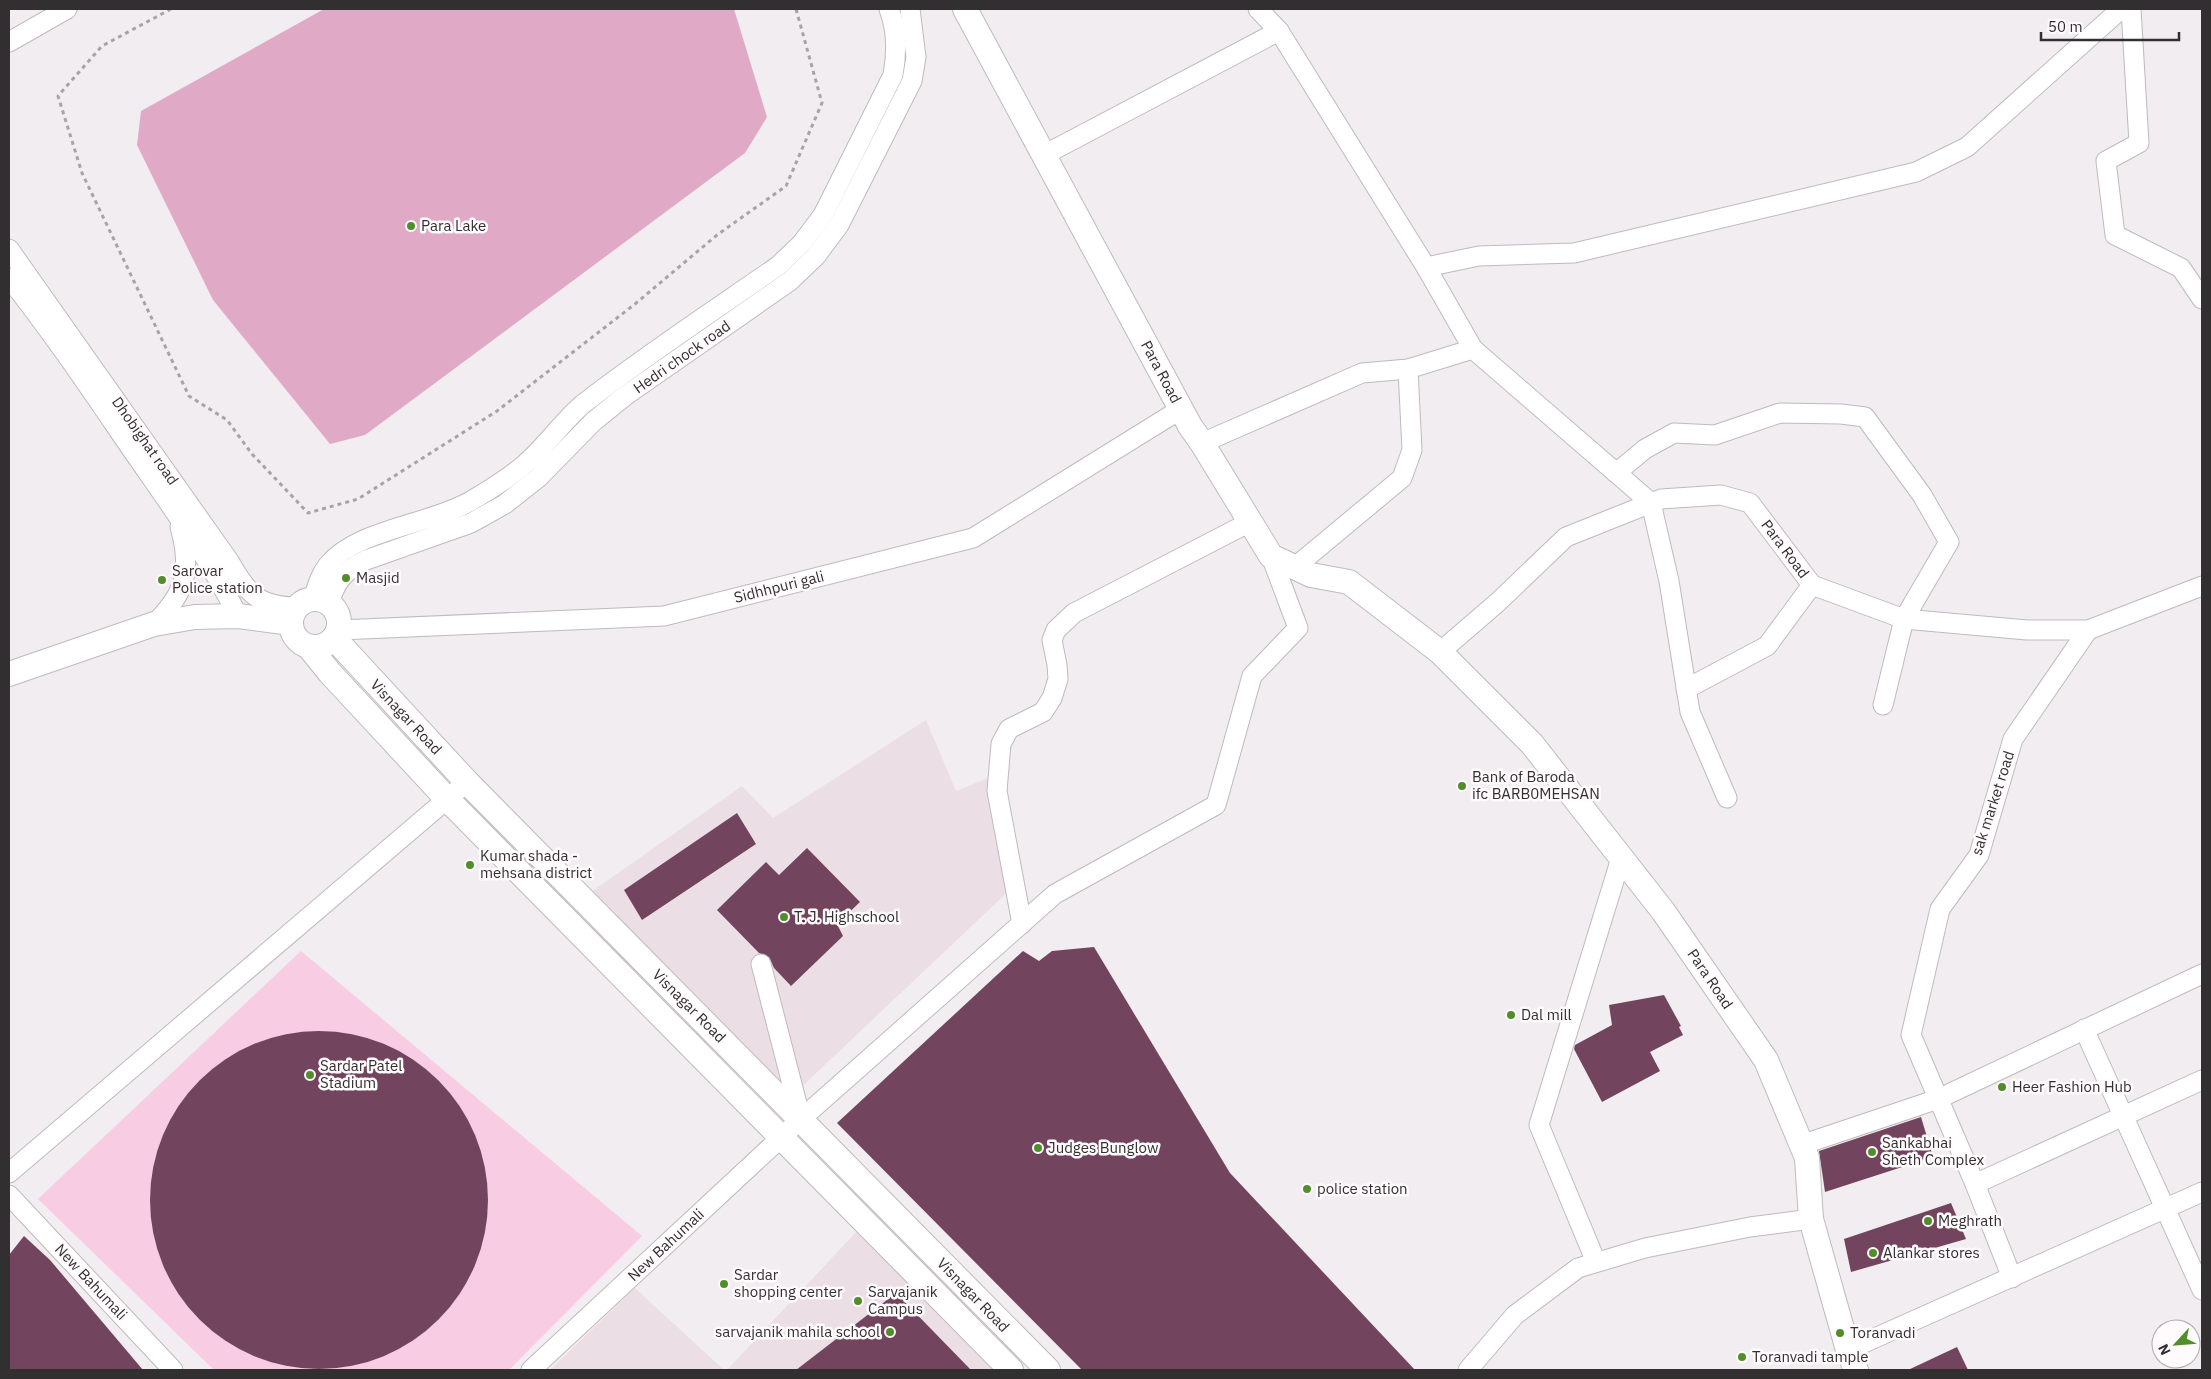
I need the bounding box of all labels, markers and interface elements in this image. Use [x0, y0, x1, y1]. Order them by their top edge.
scale bar [2041, 10, 2178, 42]
text: 50 m [2048, 17, 2083, 36]
place label: Para Lake [421, 216, 486, 235]
marker: Para Lake [405, 220, 417, 232]
street label: Hedri chock road [629, 316, 734, 397]
street label: Para Road [1137, 337, 1186, 406]
street label: Dhobighat road [108, 393, 183, 488]
street label: Para Road [1757, 516, 1814, 582]
place label: Sarovar Police station [172, 561, 263, 597]
street label: Sidhhpuri gali [732, 566, 826, 607]
place label: Masjid [356, 568, 400, 587]
marker: Masjid [340, 572, 352, 584]
marker: Sarovar Police station [156, 574, 168, 586]
street label: Visnagar Road [367, 675, 446, 758]
street label: sak market road [1967, 748, 2018, 857]
place label: Bank of Baroda ifc BARB0MEHSAN [1472, 767, 1600, 803]
marker: Bank of Baroda ifc BARB0MEHSAN [1456, 780, 1468, 792]
place label: Kumar shada - mehsana district [480, 846, 592, 882]
marker: Kumar shada - mehsana district [464, 859, 476, 871]
place label: T. J. Highschool [794, 907, 899, 926]
marker: T. J. Highschool [778, 911, 790, 923]
street label: Para Road [1683, 945, 1737, 1012]
street label: Visnagar Road [649, 965, 730, 1046]
place label: Dal mill [1521, 1005, 1572, 1024]
marker: Dal mill [1505, 1009, 1517, 1021]
place label: Sardar Patel Stadium [320, 1056, 402, 1092]
marker: Sardar Patel Stadium [304, 1069, 316, 1081]
place label: Heer Fashion Hub [2012, 1077, 2132, 1096]
marker: Heer Fashion Hub [1996, 1081, 2008, 1093]
place label: Sankabhai Sheth Complex [1882, 1133, 1984, 1169]
place label: Judges Bunglow [1048, 1138, 1159, 1157]
marker: Judges Bunglow [1032, 1142, 1044, 1154]
marker: Sankabhai Sheth Complex [1866, 1146, 1878, 1158]
place label: police station [1317, 1179, 1408, 1198]
marker: police station [1301, 1183, 1313, 1195]
street label: New Bahumali [623, 1204, 708, 1285]
place label: Meghrath [1938, 1211, 2002, 1230]
marker: Meghrath [1922, 1215, 1934, 1227]
street label: New Bahumali [51, 1239, 132, 1324]
place label: Alankar stores [1883, 1243, 1980, 1262]
marker: Alankar stores [1867, 1247, 1879, 1259]
street label: Visnagar Road [933, 1253, 1014, 1336]
place label: Sardar shopping center [734, 1265, 843, 1301]
marker: Sardar shopping center [718, 1278, 730, 1290]
place label: Sarvajanik Campus [868, 1282, 938, 1318]
marker: Sarvajanik Campus [852, 1295, 864, 1307]
north arrow [2151, 1319, 2201, 1369]
place label: sarvajanik mahila school [715, 1322, 880, 1341]
place label: Toranvadi [1850, 1323, 1916, 1342]
marker: sarvajanik mahila school [884, 1326, 896, 1338]
marker: Toranvadi [1834, 1327, 1846, 1339]
text: N [2154, 1341, 2175, 1358]
place label: Toranvadi tample [1752, 1347, 1869, 1366]
marker: Toranvadi tample [1736, 1351, 1748, 1363]

